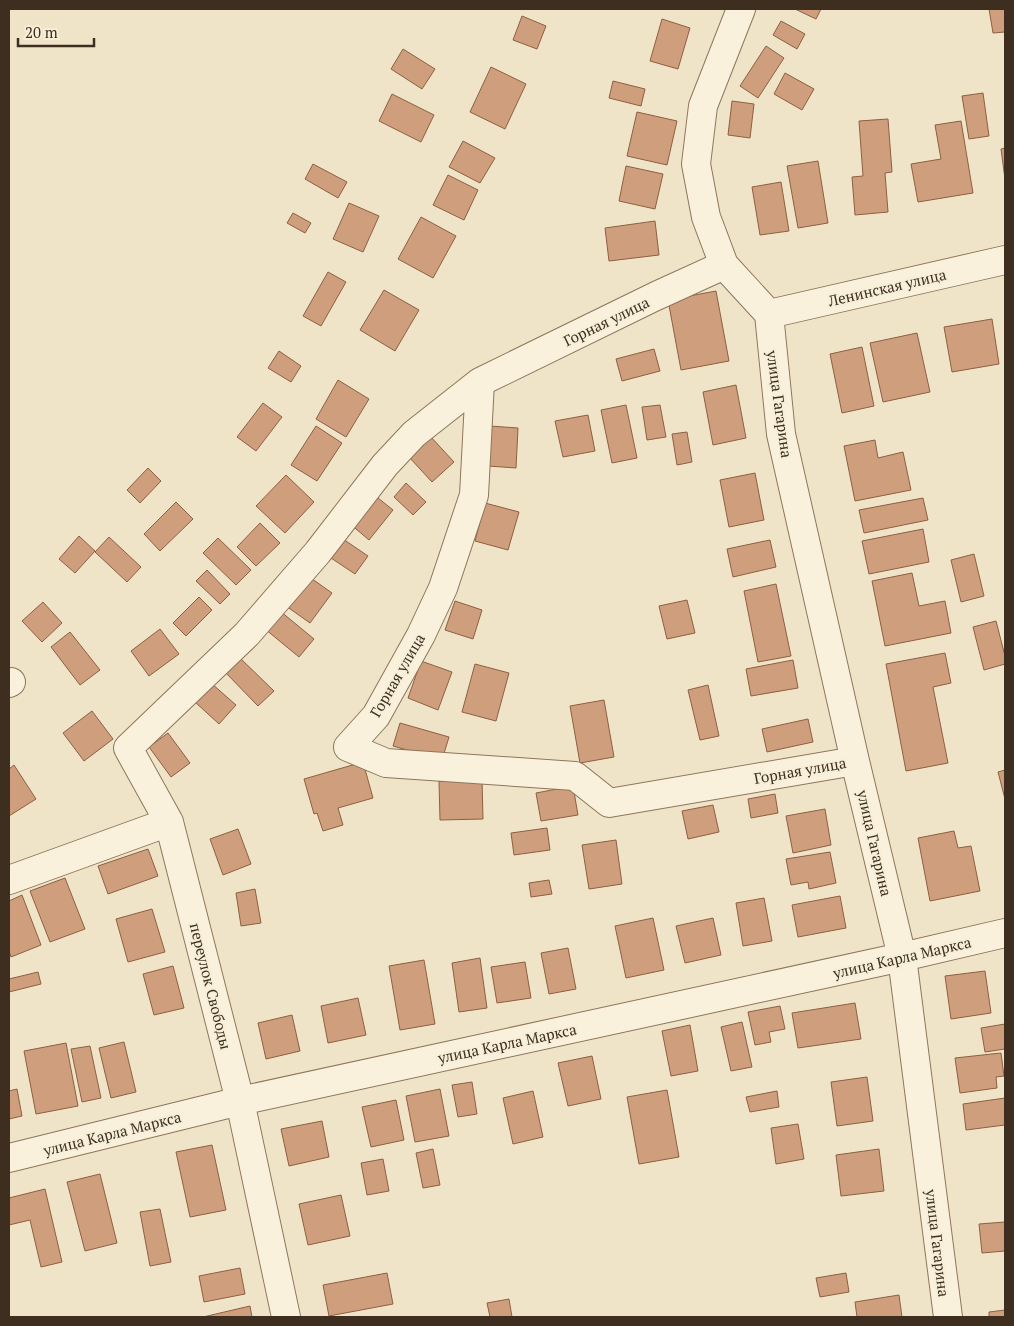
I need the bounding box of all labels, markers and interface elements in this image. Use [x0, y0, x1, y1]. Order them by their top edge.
scale bar [18, 15, 94, 47]
text: 20 m [25, 22, 58, 42]
street label: Ленинская улица [825, 264, 948, 311]
street label: Горная улица [560, 291, 653, 350]
street label: улица Гагарина [762, 348, 797, 459]
street label: Горная улица [365, 629, 429, 720]
street label: Горная улица [752, 752, 848, 788]
street label: улица Гагарина [853, 787, 897, 898]
street label: переулок Свободы [186, 921, 236, 1051]
street label: улица Карла Маркса [830, 931, 974, 983]
street label: улица Карла Маркса [435, 1018, 579, 1068]
street label: улица Карла Маркса [40, 1106, 183, 1160]
street label: улица Гагарина [921, 1187, 955, 1298]

